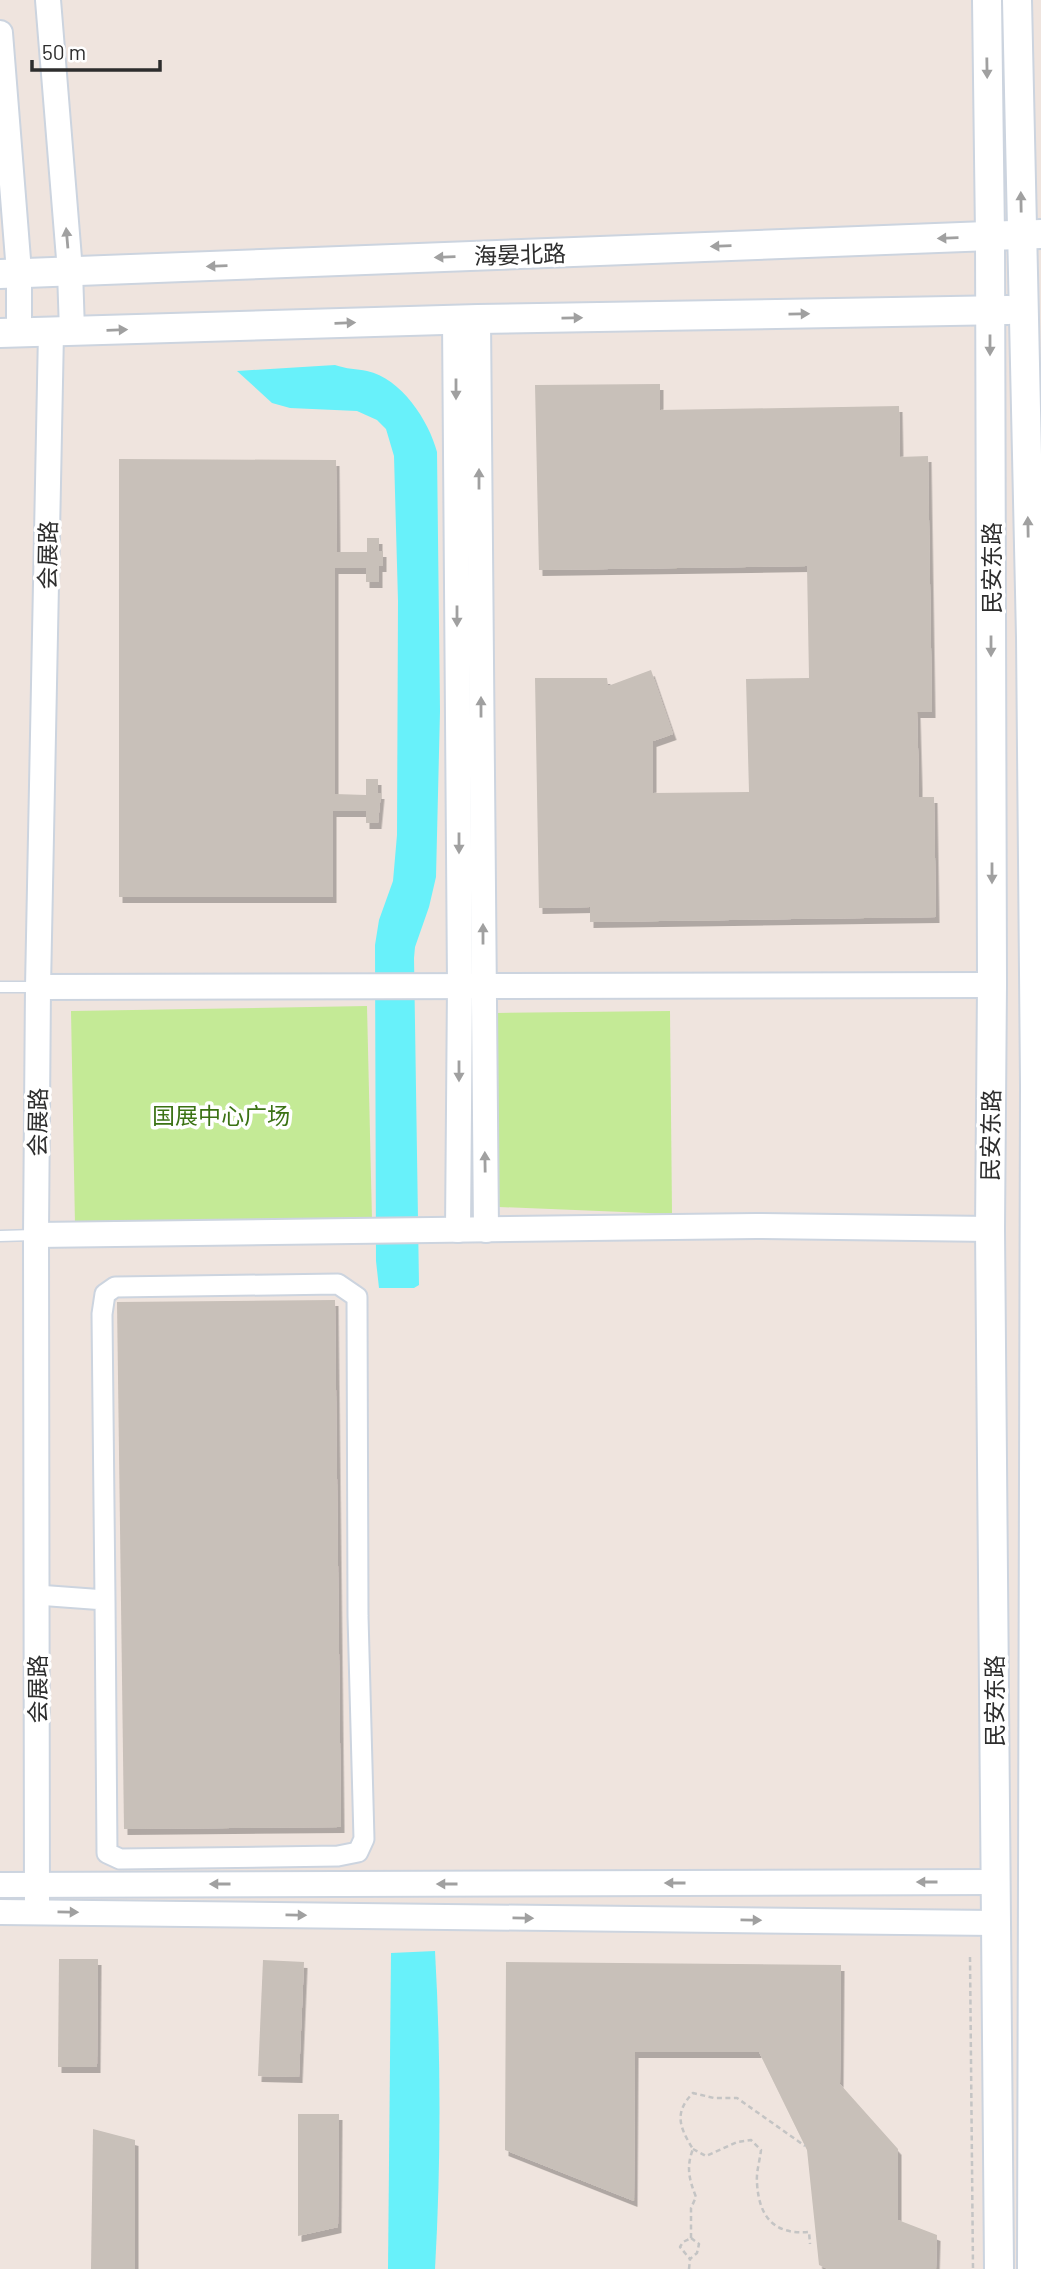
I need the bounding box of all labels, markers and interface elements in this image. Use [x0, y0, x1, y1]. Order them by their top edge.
scale bar [32, 28, 159, 72]
text: 50 m [42, 39, 86, 64]
one-way arrow [982, 57, 993, 79]
one-way arrow [1015, 191, 1027, 213]
one-way arrow [61, 227, 72, 249]
one-way arrow [937, 232, 959, 243]
street label: 海晏北路 [474, 238, 566, 270]
one-way arrow [710, 241, 732, 252]
one-way arrow [433, 251, 455, 262]
one-way arrow [206, 260, 228, 271]
one-way arrow [789, 308, 811, 320]
one-way arrow [561, 312, 583, 323]
one-way arrow [334, 318, 356, 329]
one-way arrow [106, 324, 128, 335]
one-way arrow [984, 334, 996, 356]
one-way arrow [450, 378, 462, 400]
one-way arrow [473, 468, 485, 490]
one-way arrow [1022, 516, 1034, 538]
street label: 会展路 [32, 520, 62, 590]
street label: 民安东路 [977, 522, 1005, 614]
one-way arrow [451, 605, 463, 627]
one-way arrow [985, 635, 997, 657]
one-way arrow [475, 696, 487, 718]
one-way arrow [453, 833, 465, 855]
one-way arrow [986, 862, 998, 884]
one-way arrow [477, 923, 489, 945]
one-way arrow [453, 1060, 465, 1082]
street label: 会展路 [22, 1087, 52, 1157]
street label: 民安东路 [975, 1089, 1005, 1181]
park label: 国展中心广场 [152, 1101, 290, 1129]
one-way arrow [479, 1151, 491, 1173]
street label: 会展路 [23, 1655, 51, 1724]
street label: 民安东路 [980, 1655, 1008, 1747]
one-way arrow [916, 1876, 938, 1888]
one-way arrow [664, 1877, 686, 1889]
one-way arrow [209, 1878, 231, 1890]
one-way arrow [436, 1878, 458, 1890]
one-way arrow [57, 1907, 79, 1918]
one-way arrow [285, 1909, 307, 1921]
one-way arrow [512, 1912, 534, 1923]
one-way arrow [740, 1914, 762, 1926]

